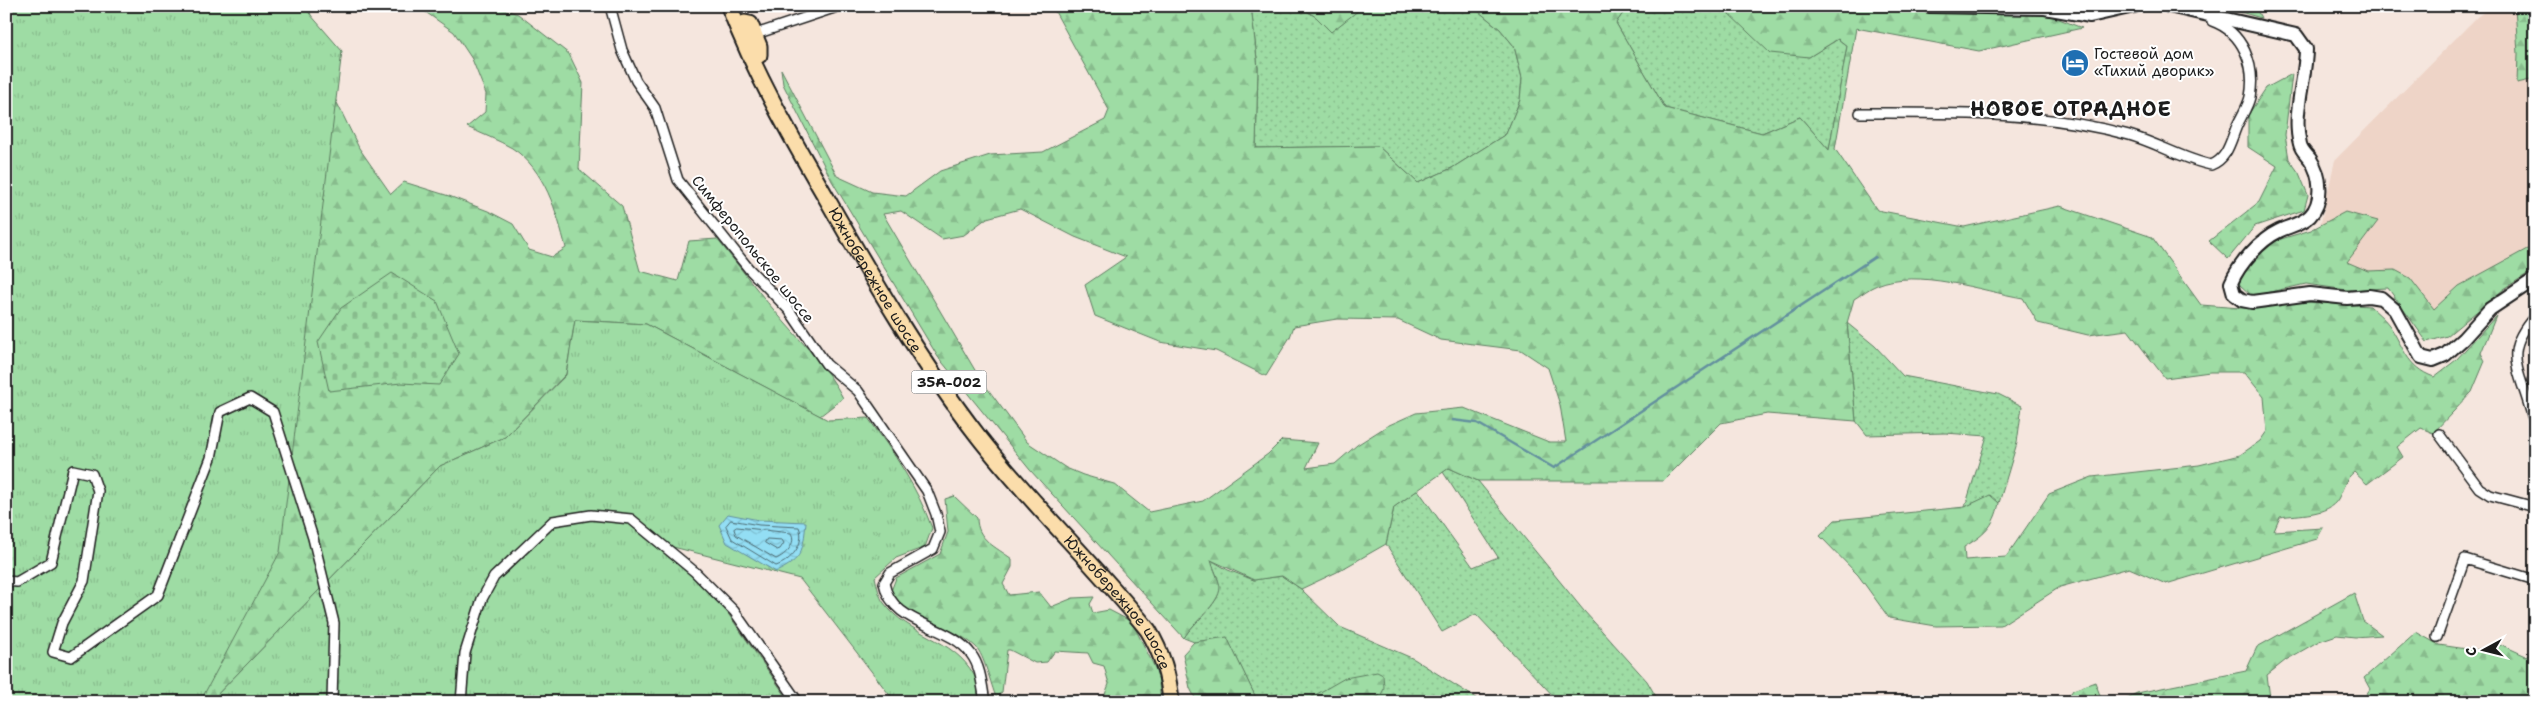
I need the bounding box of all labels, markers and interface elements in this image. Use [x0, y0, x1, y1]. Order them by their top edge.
place label: Гостевой дом «Тихий дворик» [2094, 44, 2214, 81]
hotel icon: Гостевой дом «Тихий дворик» [2060, 48, 2090, 78]
district label: НОВОЕ ОТРАДНОЕ [1970, 96, 2172, 122]
street label: Симферопольское шоссе [687, 171, 819, 327]
street label: Южнобережное шоссе [824, 204, 926, 357]
road number: 35А-002 [912, 371, 986, 394]
street label: Южнобережное шоссе [1059, 531, 1175, 672]
north arrow [2458, 626, 2508, 676]
text: С [2462, 646, 2481, 657]

